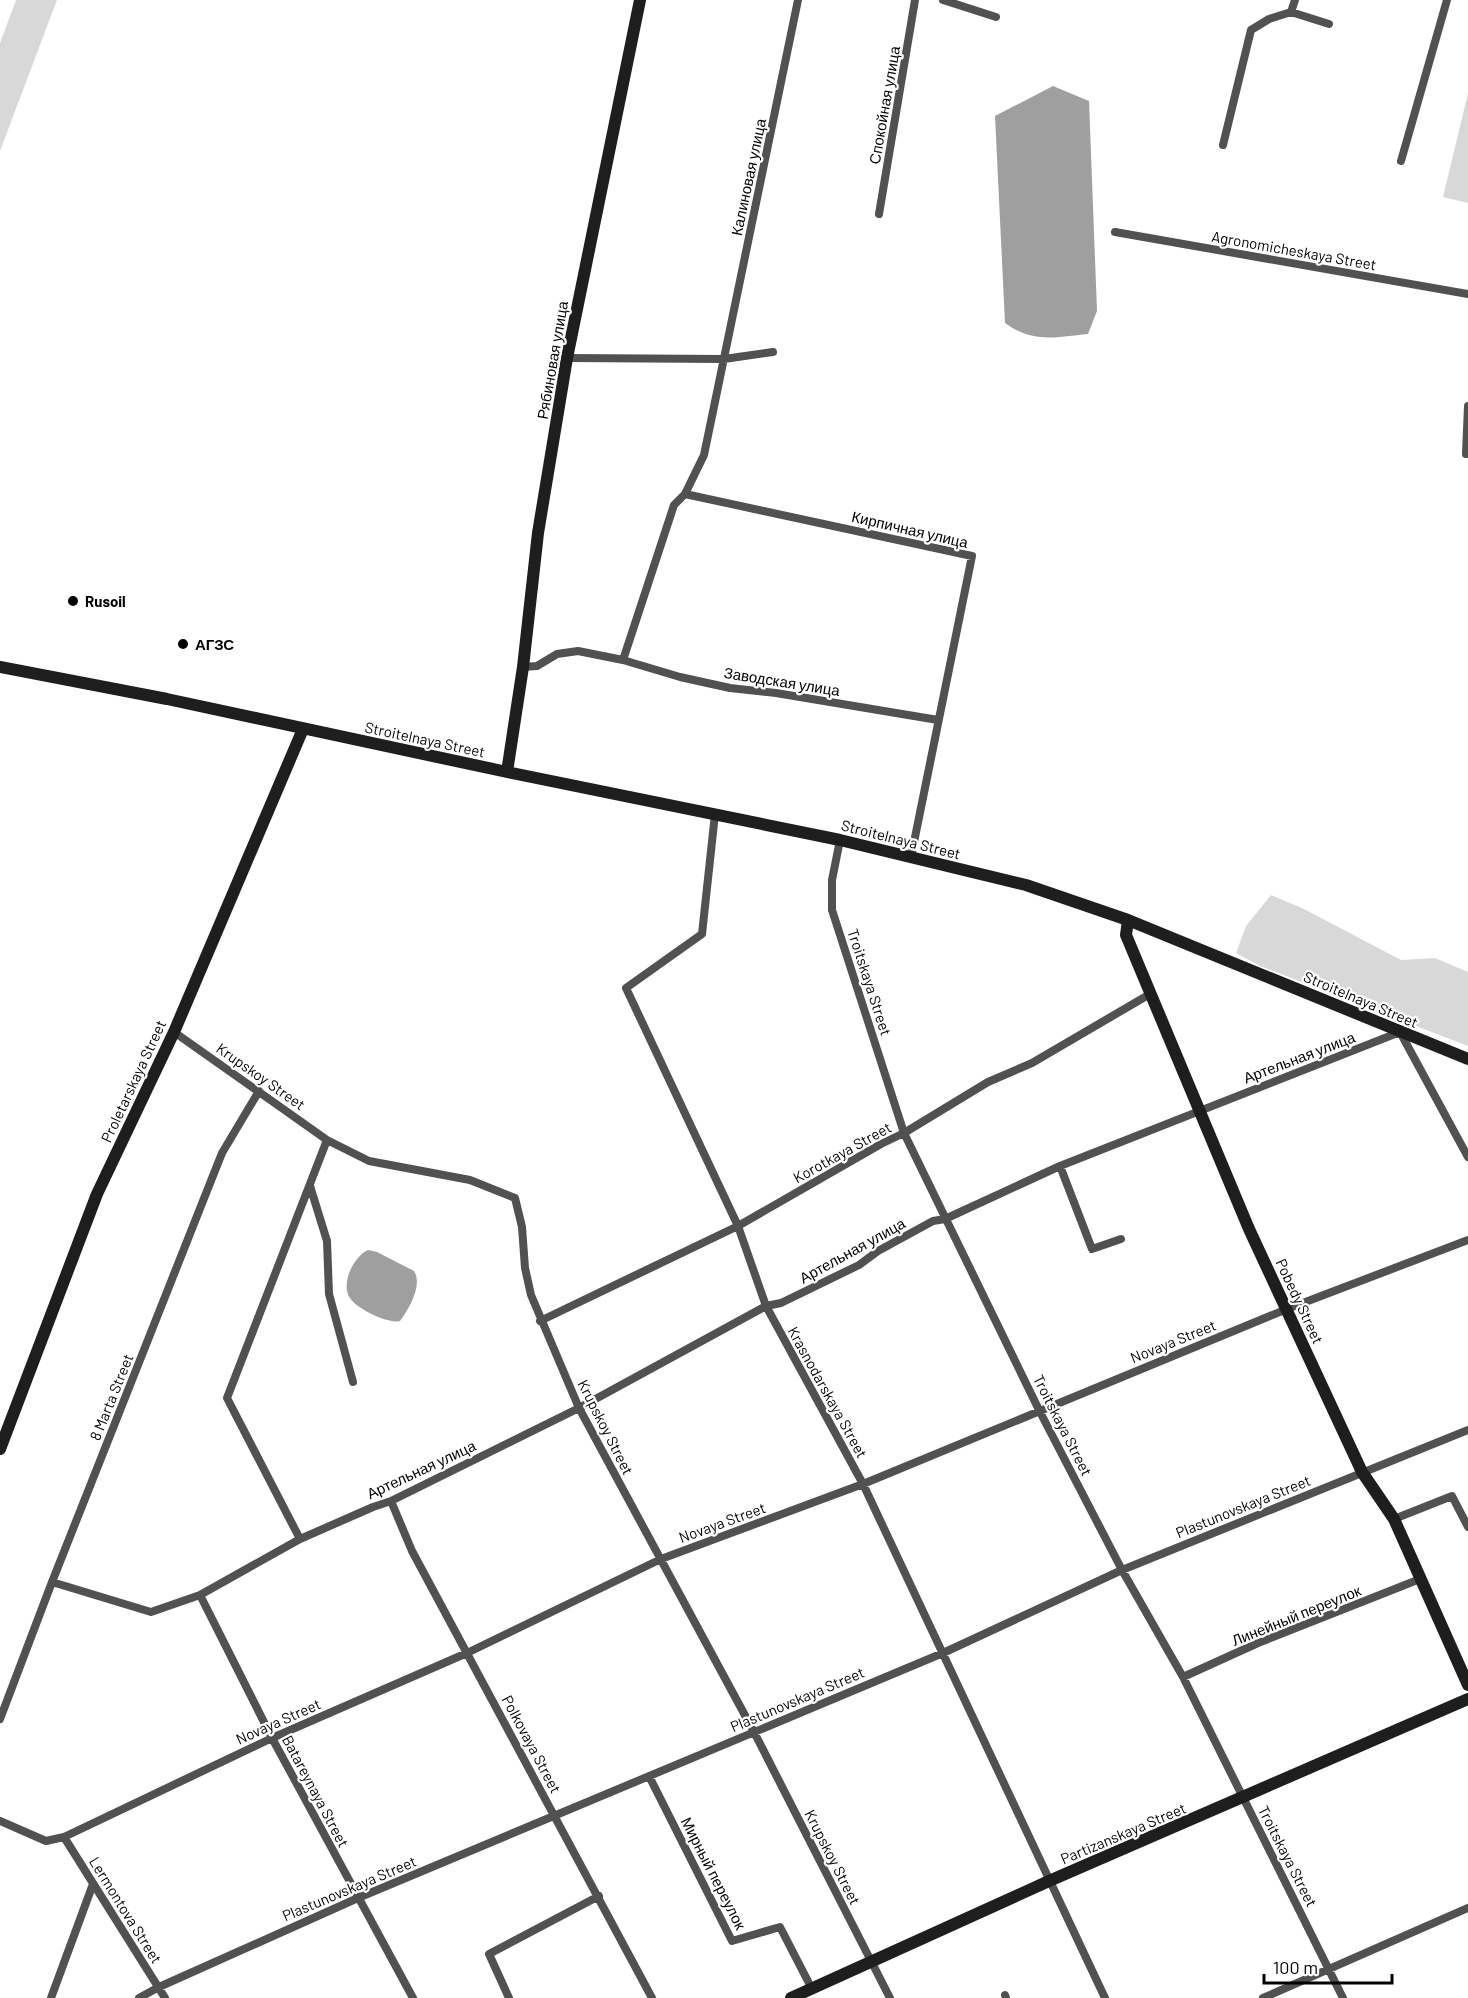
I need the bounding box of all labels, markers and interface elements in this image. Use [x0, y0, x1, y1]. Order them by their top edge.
street label: Спокойная улица [865, 44, 903, 166]
street label: Калиновая улица [727, 116, 769, 237]
street label: Agronomicheskaya Street [1210, 227, 1378, 273]
street label: Рябиновая улица [533, 299, 571, 421]
street label: Кирпичная улица [850, 507, 971, 551]
place label: Rusoil [85, 592, 126, 610]
marker: Rusoil [66, 594, 80, 608]
place label: АГЗС [195, 635, 234, 653]
marker: АГЗС [176, 637, 190, 651]
street label: Заводская улица [723, 663, 842, 699]
street label: Stroitelnaya Street [363, 717, 487, 761]
street label: Stroitelnaya Street [839, 815, 963, 863]
street label: Troitskaya Street [844, 926, 896, 1038]
street label: Stroitelnaya Street [1301, 967, 1421, 1031]
street label: Proletarskaya Street [97, 1017, 169, 1145]
street label: Артельная улица [1241, 1027, 1358, 1087]
street label: Krupskoy Street [213, 1039, 309, 1113]
street label: Korotkaya Street [790, 1118, 894, 1186]
street label: Артельная улица [796, 1213, 909, 1287]
street label: Pobedy Street [1272, 1256, 1328, 1346]
street label: Novaya Street [1127, 1316, 1219, 1366]
street label: Krasnodarskaya Street [784, 1323, 872, 1461]
street label: 8 Marta Street [85, 1351, 137, 1443]
street label: Troitskaya Street [1030, 1371, 1096, 1479]
street label: Krupskoy Street [574, 1377, 638, 1477]
street label: Артельная улица [364, 1436, 479, 1502]
street label: Plastunovskaya Street [1173, 1471, 1313, 1541]
street label: Novaya Street [676, 1498, 768, 1546]
street label: Линейный переулок [1229, 1581, 1364, 1649]
street label: Plastunovskaya Street [727, 1663, 867, 1735]
street label: Polkovaya Street [499, 1692, 565, 1796]
street label: Novaya Street [233, 1694, 323, 1748]
street label: Batareynaya Street [279, 1732, 353, 1850]
street label: Partizanskaya Street [1058, 1798, 1188, 1868]
street label: Troitskaya Street [1255, 1802, 1321, 1910]
street label: Krupskoy Street [801, 1807, 865, 1907]
street label: Мирный переулок [678, 1814, 750, 1933]
street label: Plastunovskaya Street [279, 1852, 419, 1924]
street label: Lermontova Street [86, 1853, 166, 1967]
scale bar [1264, 1947, 1392, 1985]
text: 100 m [1273, 1956, 1318, 1978]

